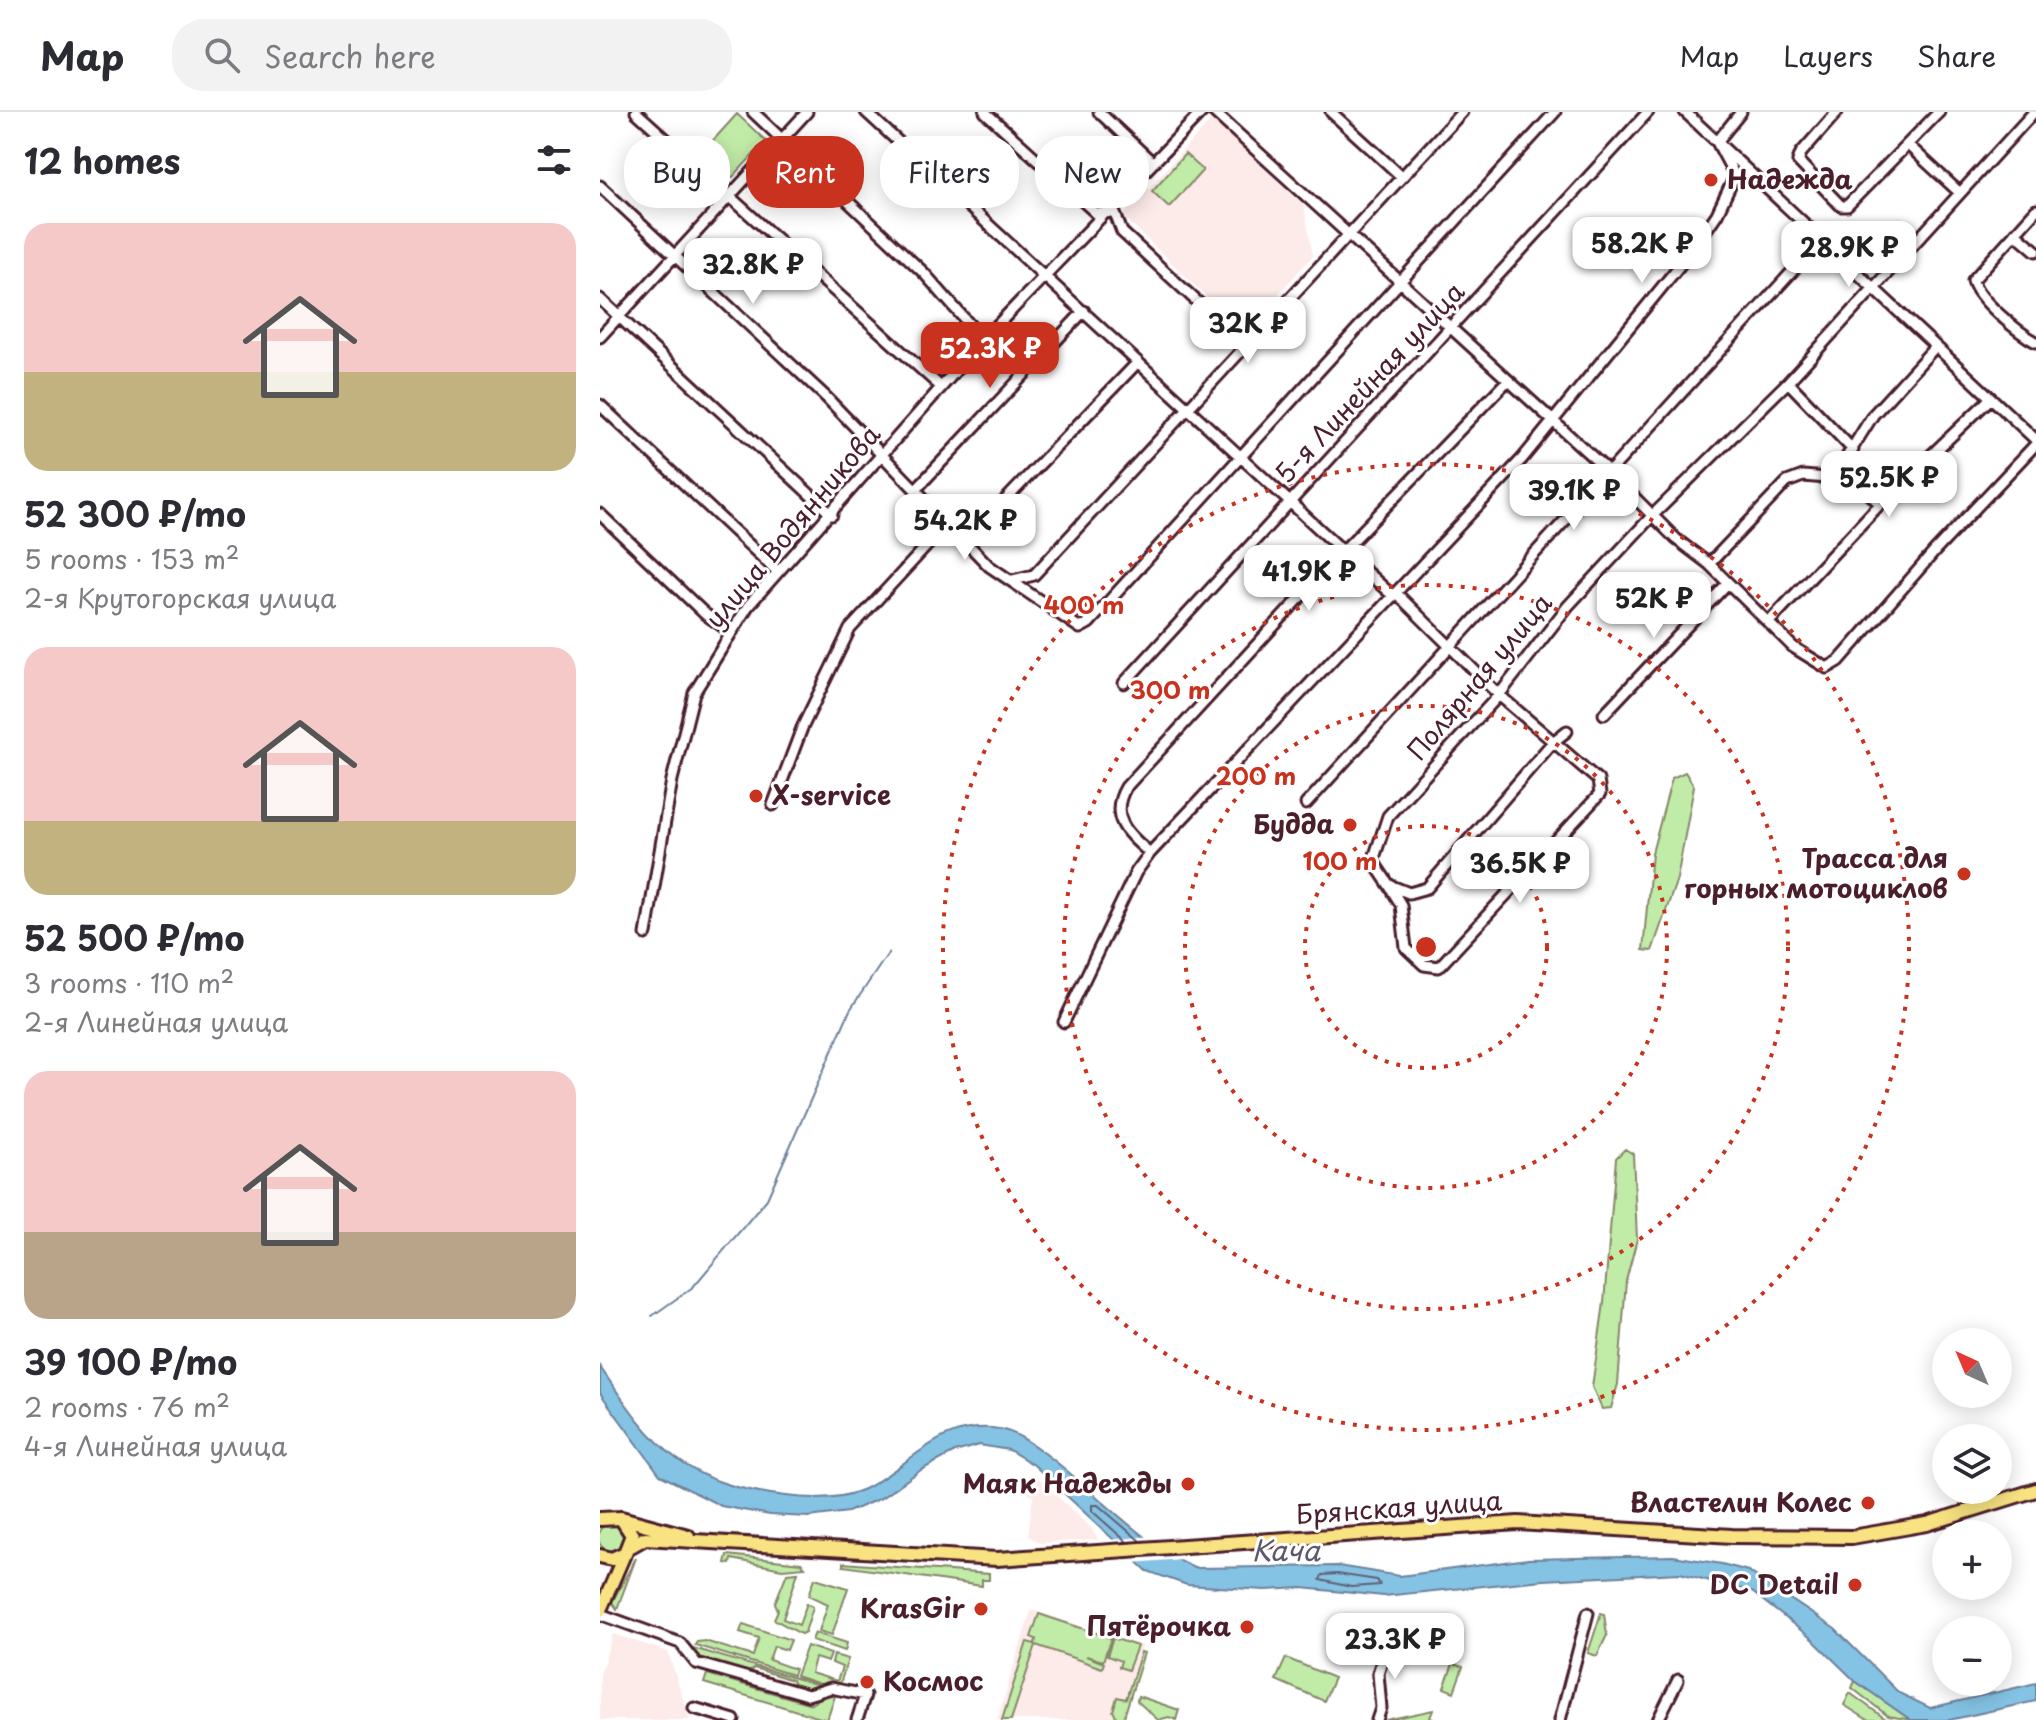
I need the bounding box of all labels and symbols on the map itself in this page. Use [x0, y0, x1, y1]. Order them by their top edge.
place label: Надежда [1727, 159, 1853, 198]
marker: Надежда [1702, 171, 1720, 189]
pin: 58.2K ₽ [1568, 217, 1716, 285]
pin: 28.9K ₽ [1775, 221, 1923, 289]
pin: 32.8K ₽ [679, 238, 827, 306]
street label: 5-я Линейная улица [1265, 272, 1473, 491]
pin: 32K ₽ [1192, 297, 1304, 365]
pin: 52.3K ₽ [916, 322, 1064, 390]
street label: улица Водянникова [695, 415, 889, 636]
pin: 52.5K ₽ [1815, 451, 1963, 519]
pin: 39.1K ₽ [1500, 464, 1648, 532]
pin: 54.2K ₽ [891, 494, 1039, 562]
pin: 41.9K ₽ [1235, 545, 1383, 613]
pin: 52K ₽ [1598, 572, 1710, 640]
street label: Полярная улица [1397, 584, 1561, 768]
text: 400 m [1043, 586, 1125, 622]
text: 300 m [1129, 671, 1211, 707]
text: 200 m [1216, 757, 1296, 793]
place label: X-service [771, 775, 891, 814]
marker: X-service [747, 787, 765, 805]
place label: Будда [1253, 804, 1334, 843]
marker: Будда [1341, 816, 1359, 834]
pin: 36.5K ₽ [1446, 837, 1594, 905]
place label: Трасса для горных мотоциклов [1684, 838, 1948, 907]
text: 100 m [1303, 842, 1377, 878]
marker: Трасса для горных мотоциклов [1955, 865, 1973, 883]
centre of rings [1412, 933, 1440, 961]
north arrow [1932, 1328, 2012, 1408]
place label: Маяк Надежды [963, 1463, 1172, 1502]
marker: Маяк Надежды [1179, 1475, 1197, 1493]
street label: Брянская улица [1295, 1480, 1504, 1533]
place label: Властелин Колес [1630, 1482, 1852, 1521]
marker: Властелин Колес [1859, 1494, 1877, 1512]
water label: Кача [1252, 1528, 1322, 1571]
place label: DC Detail [1710, 1564, 1839, 1603]
marker: DC Detail [1846, 1576, 1864, 1594]
place label: KrasGir [860, 1588, 966, 1627]
marker: KrasGir [972, 1600, 990, 1618]
place label: Пятёрочка [1086, 1606, 1231, 1645]
pin: 23.3K ₽ [1321, 1613, 1469, 1681]
marker: Пятёрочка [1238, 1618, 1256, 1636]
place label: Космос [883, 1661, 984, 1700]
marker: Космос [858, 1673, 876, 1691]

